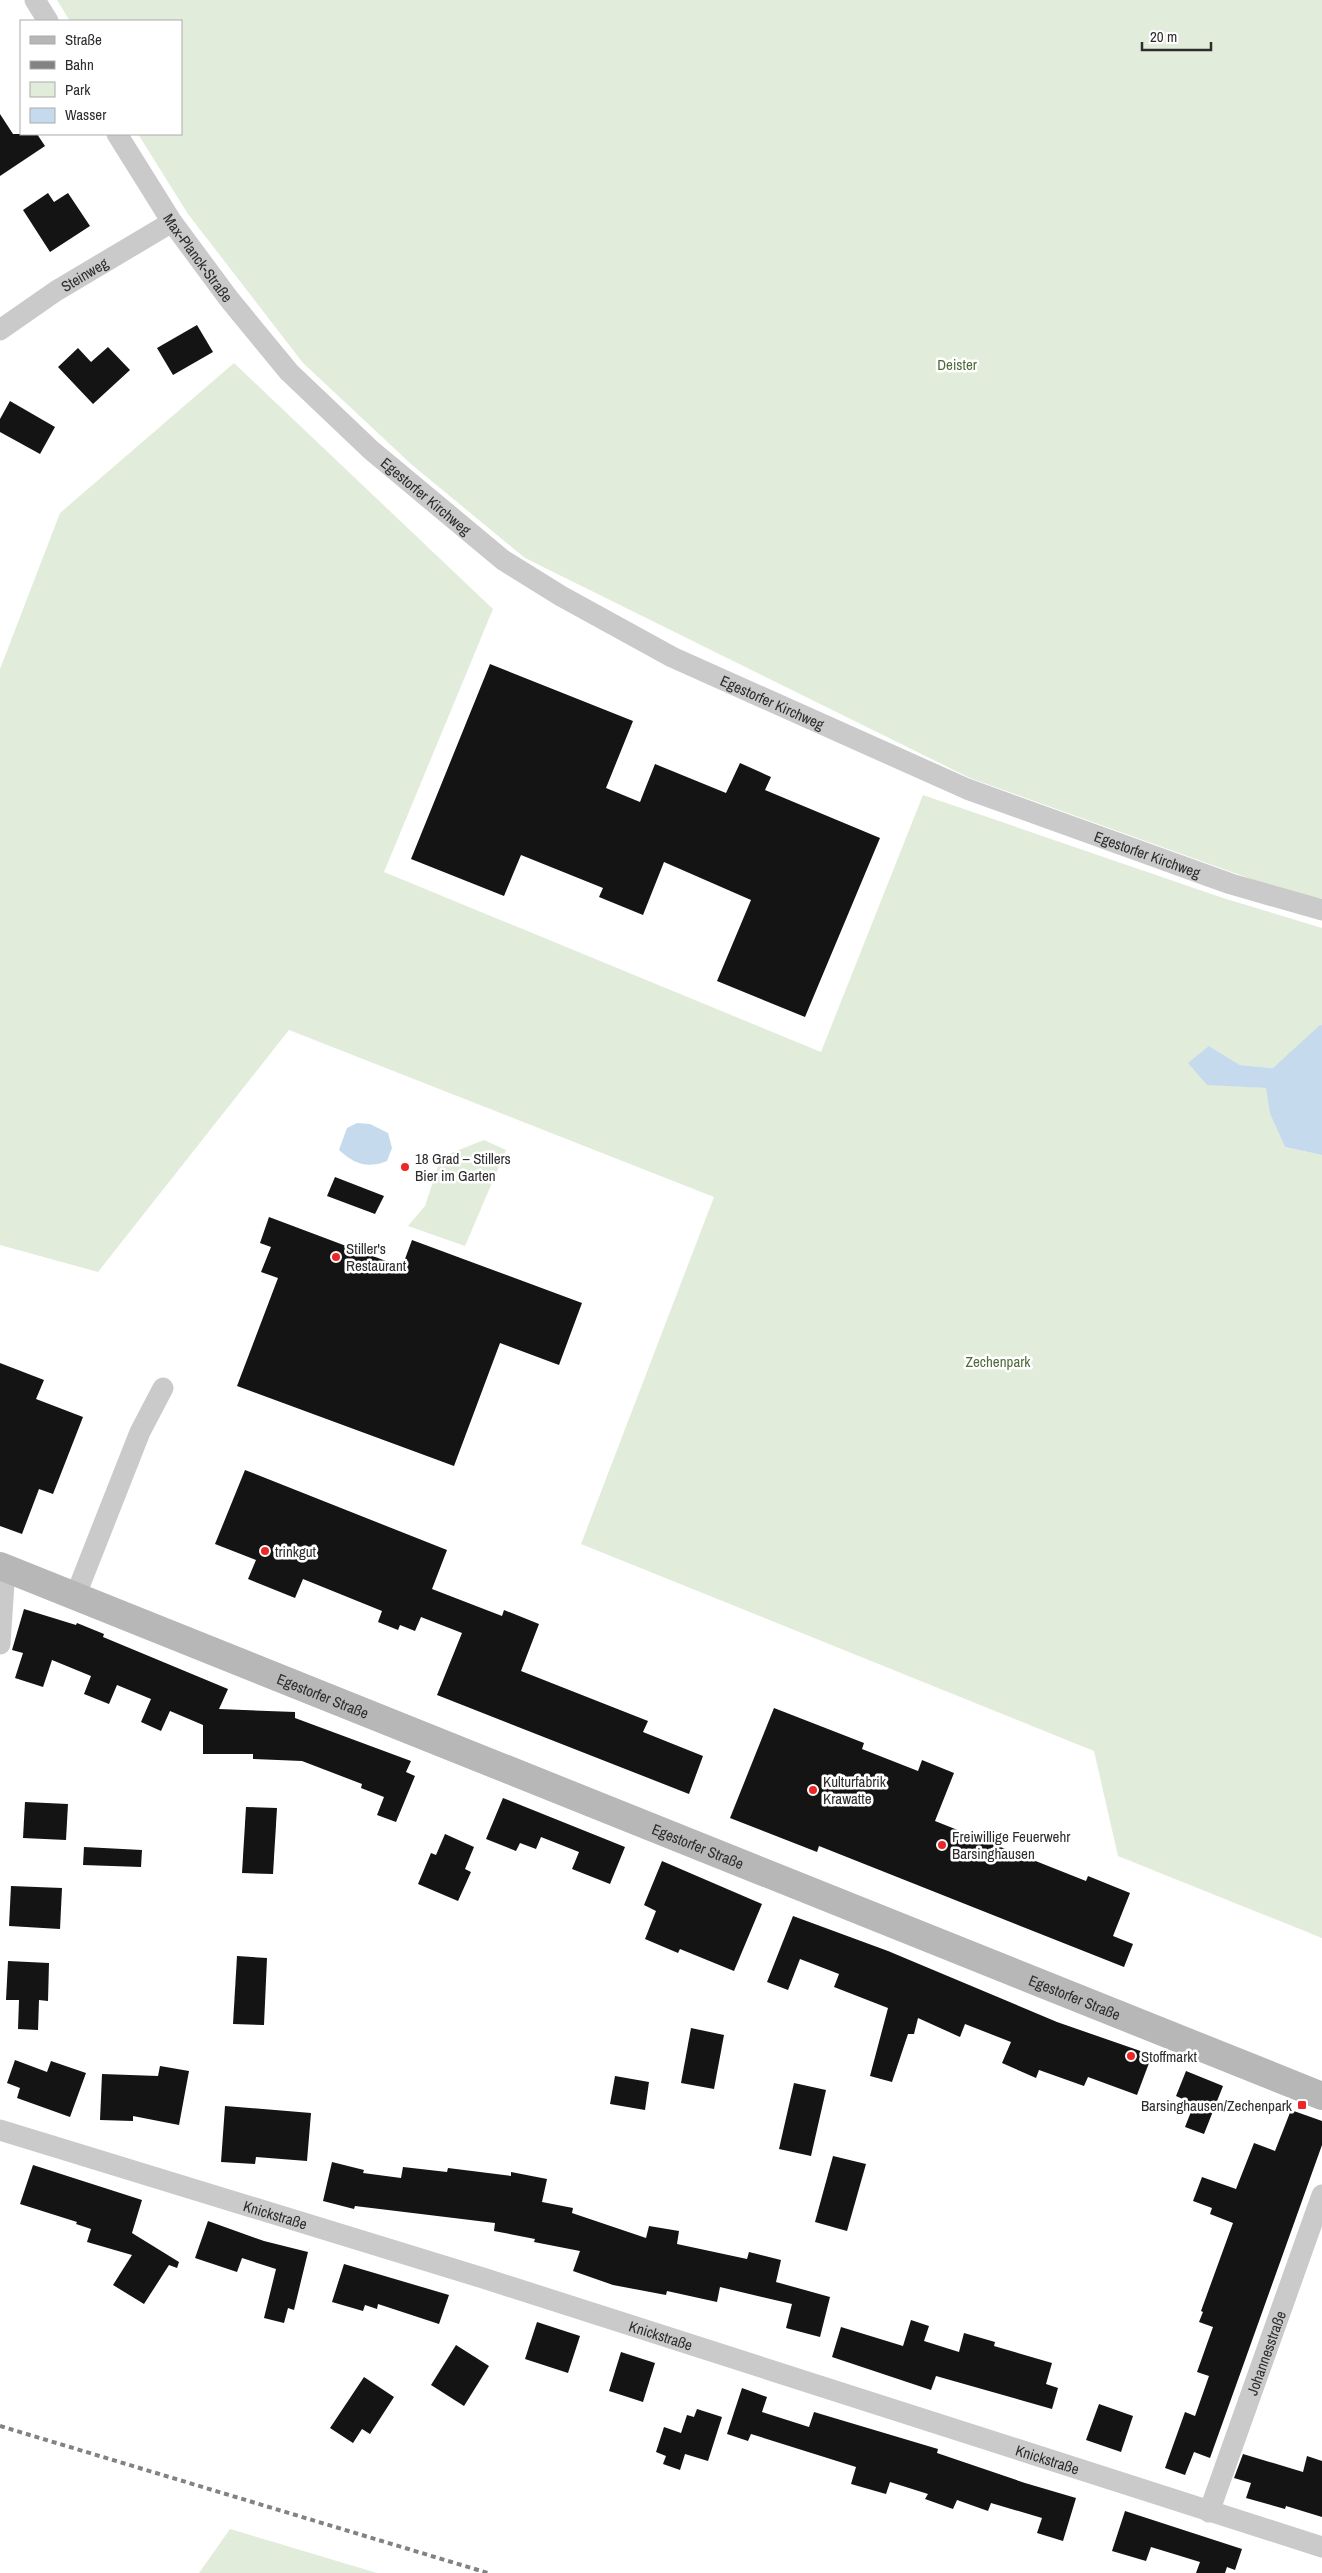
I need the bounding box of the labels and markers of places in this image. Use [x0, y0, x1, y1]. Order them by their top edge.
place label: 18 Grad – Stillers Bier im Garten [415, 1148, 511, 1186]
marker: 18 Grad – Stillers Bier im Garten [399, 1161, 411, 1173]
place label: Stiller's Restaurant [346, 1238, 407, 1276]
marker: Stiller's Restaurant [330, 1251, 342, 1263]
place label: trinkgut [275, 1541, 317, 1562]
marker: trinkgut [259, 1545, 271, 1557]
place label: Kulturfabrik Krawatte [823, 1771, 887, 1809]
marker: Kulturfabrik Krawatte [807, 1784, 819, 1796]
place label: Freiwillige Feuerwehr Barsinghausen [952, 1826, 1070, 1864]
marker: Freiwillige Feuerwehr Barsinghausen [936, 1839, 948, 1851]
place label: Stoffmarkt [1141, 2046, 1197, 2067]
marker: Stoffmarkt [1125, 2050, 1137, 2062]
place label: Barsinghausen/Zechenpark [1141, 2095, 1293, 2116]
marker: Barsinghausen/Zechenpark [1296, 2099, 1308, 2111]

